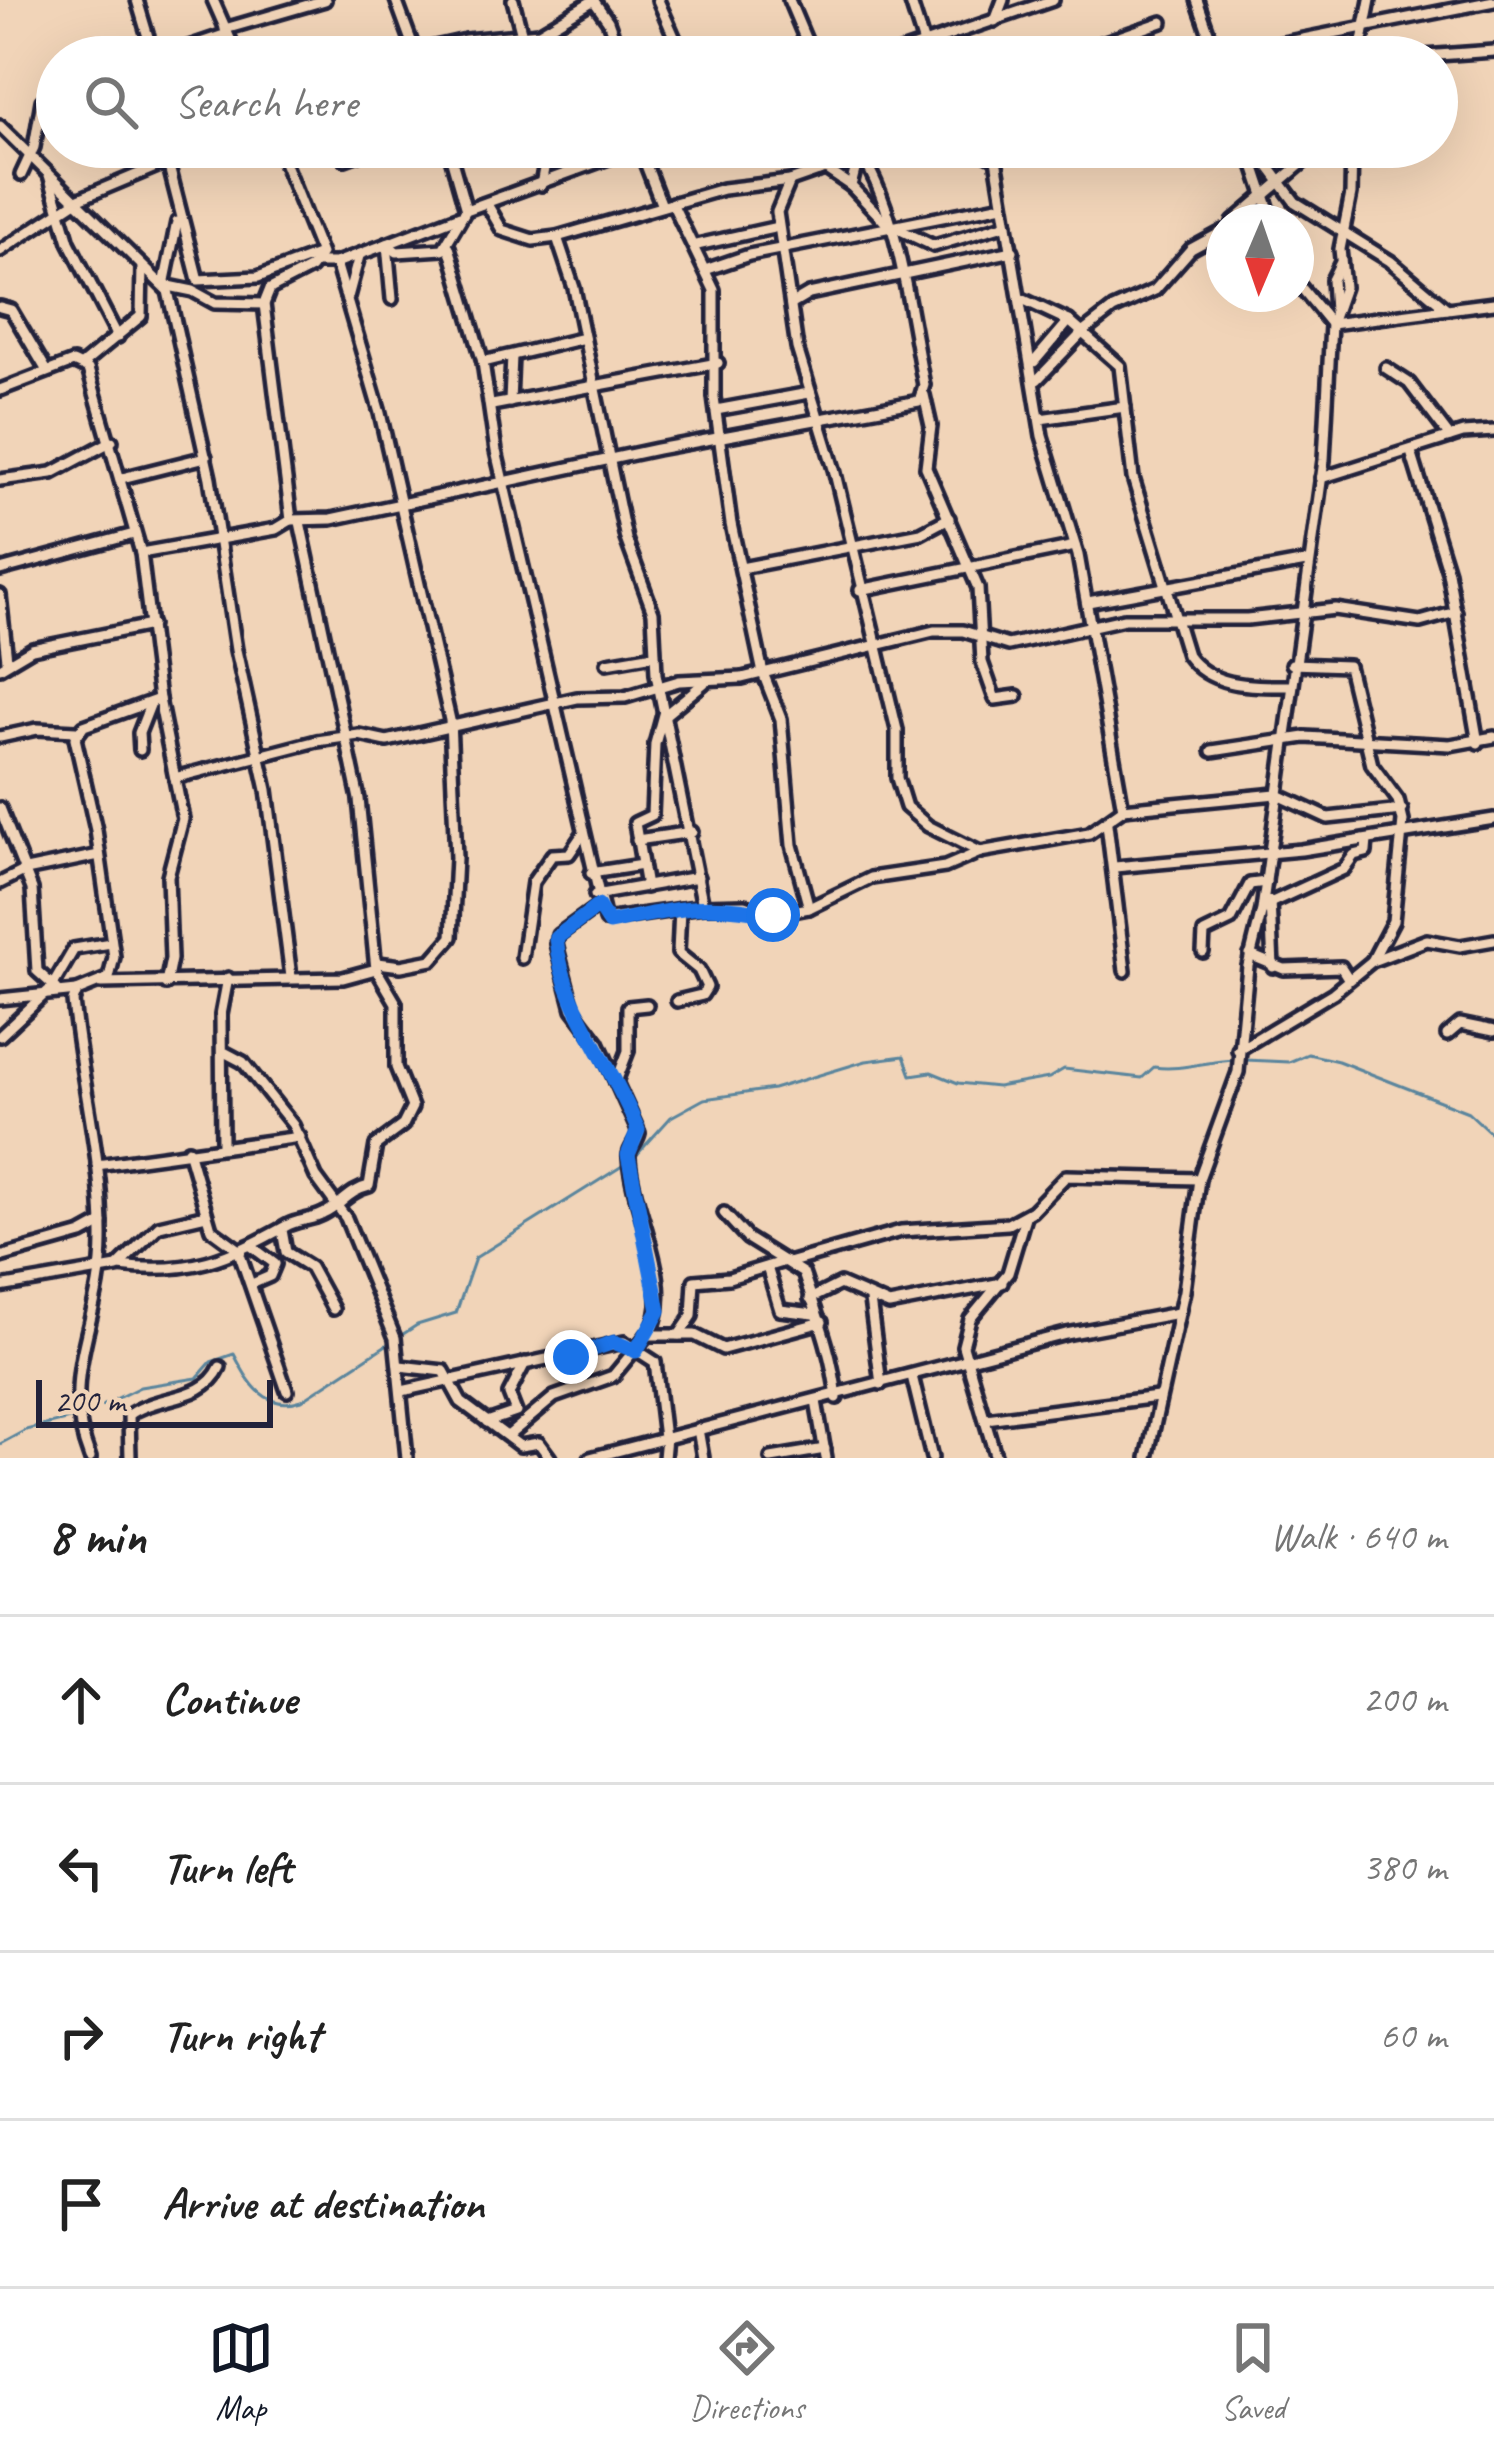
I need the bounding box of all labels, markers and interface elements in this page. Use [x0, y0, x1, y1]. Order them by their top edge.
search box [36, 36, 1458, 168]
icon: search [78, 69, 144, 135]
text: Search here [174, 74, 357, 131]
north arrow [1206, 204, 1314, 312]
route start [746, 888, 800, 942]
route end [544, 1330, 598, 1384]
scale bar [36, 1374, 273, 1427]
text: 200 m [54, 1380, 125, 1422]
text: 8 min [48, 1504, 146, 1568]
text: Walk · 640 m [1270, 1512, 1446, 1561]
icon: ahead [48, 1667, 114, 1733]
text: Continue [162, 1671, 296, 1728]
text: 200 m [1362, 1675, 1446, 1724]
icon: left [48, 1835, 114, 1901]
text: Turn left [162, 1839, 292, 1896]
text: 380 m [1362, 1843, 1446, 1892]
icon: right [48, 2003, 114, 2069]
text: Turn right [162, 2007, 320, 2064]
text: 60 m [1380, 2011, 1446, 2060]
icon: arrive [48, 2171, 114, 2237]
text: Arrive at destination [162, 2175, 484, 2232]
tab: Map [208, 2315, 274, 2429]
tab: Directions [690, 2315, 804, 2429]
tab: Saved [1220, 2315, 1286, 2429]

